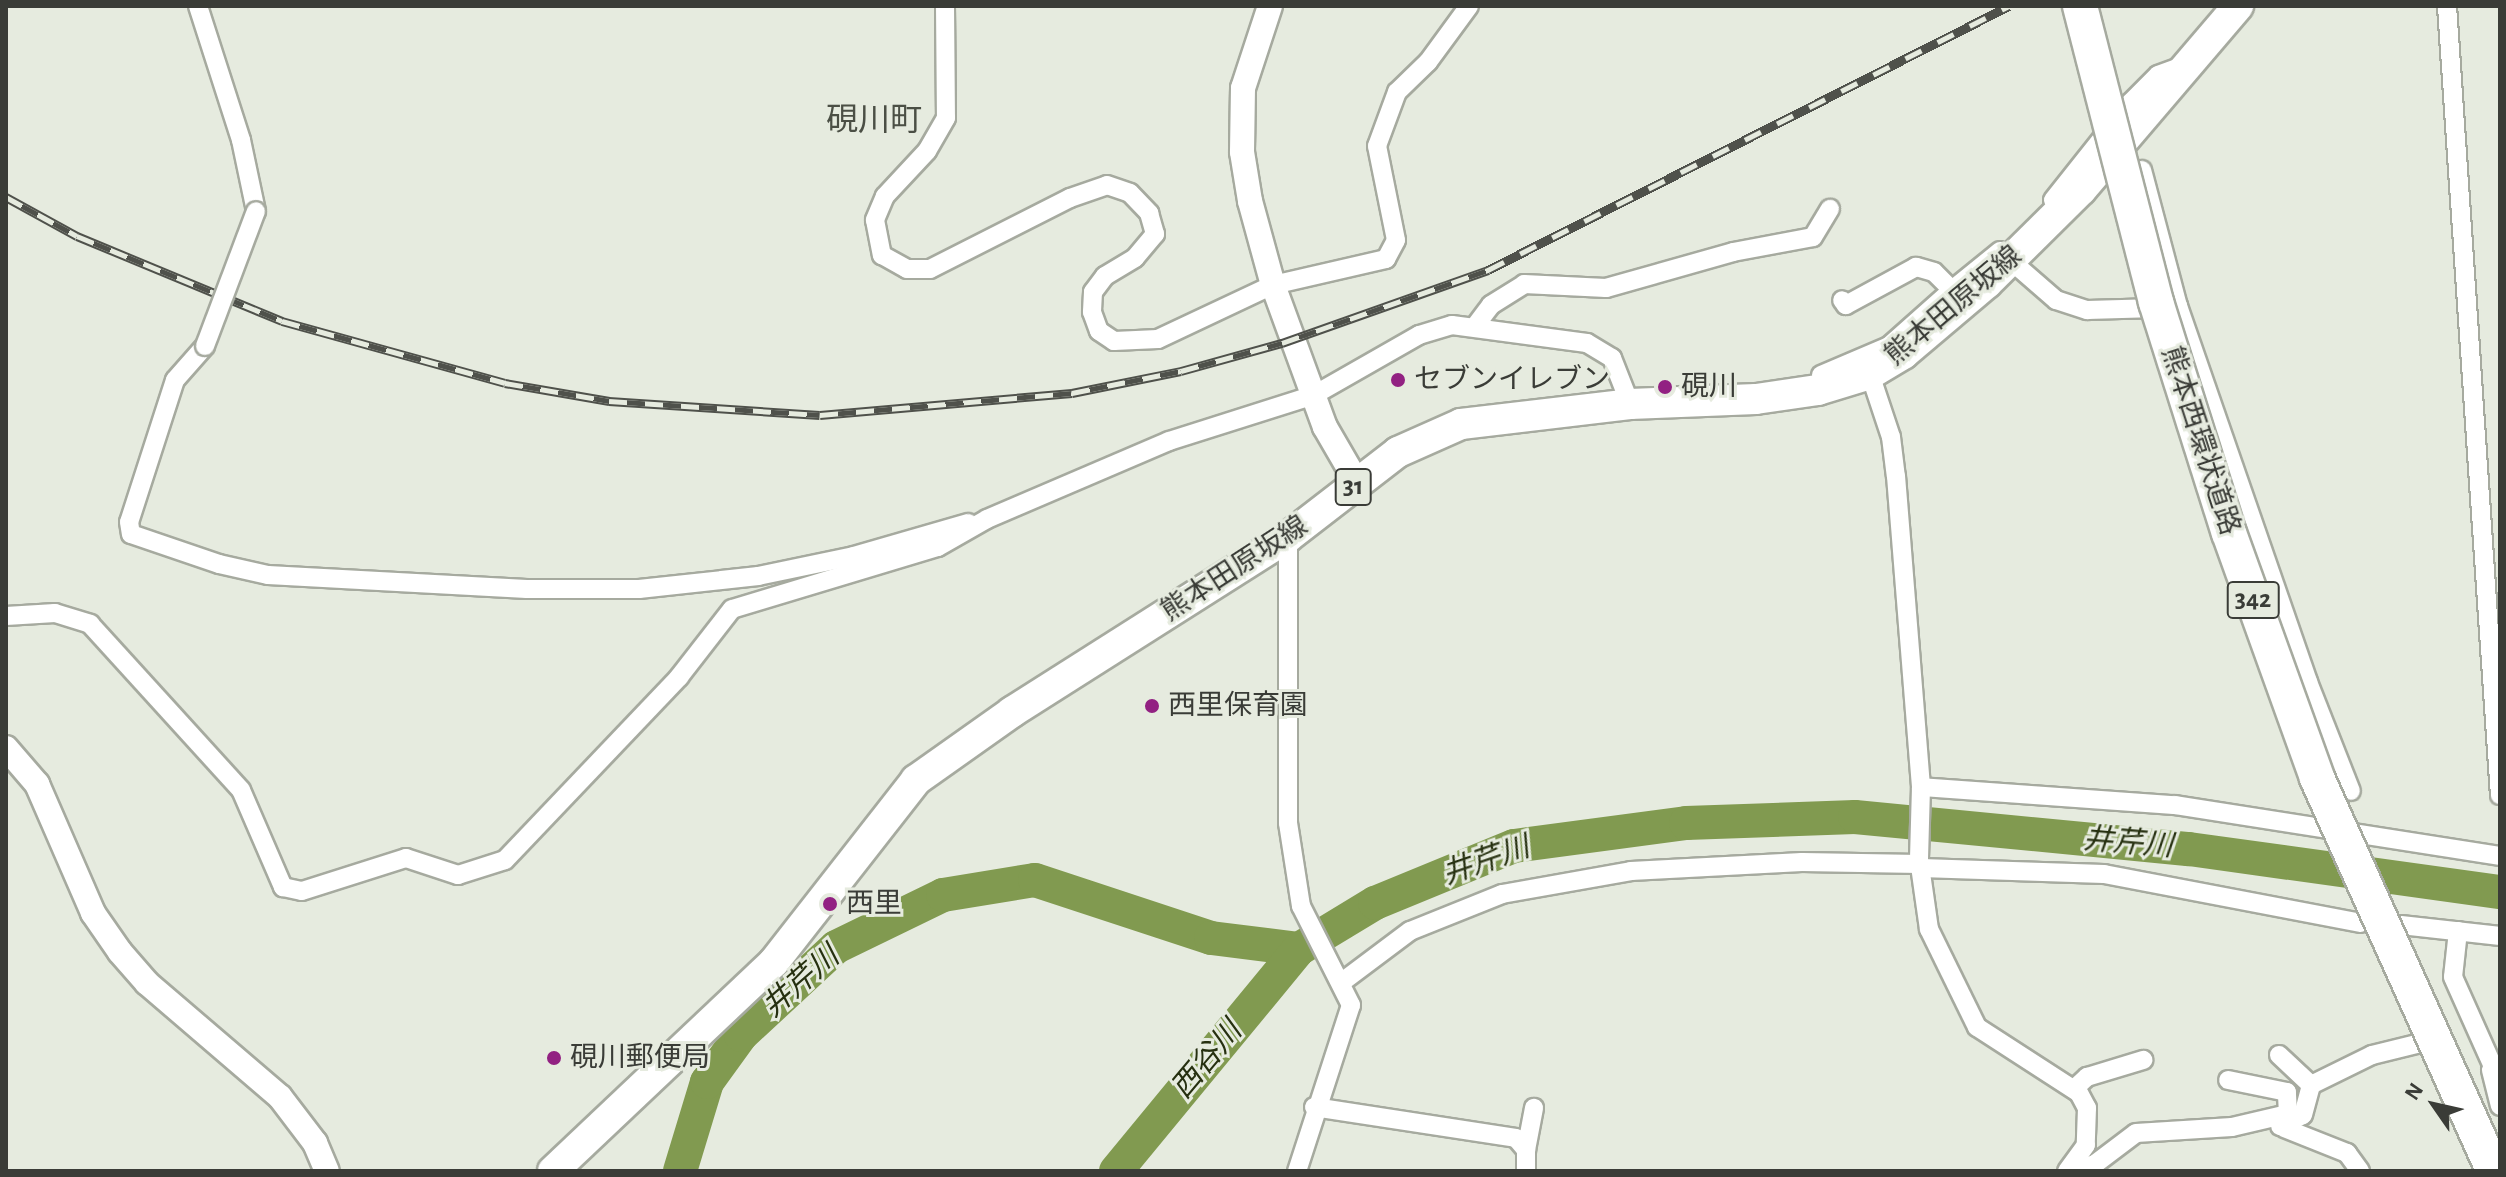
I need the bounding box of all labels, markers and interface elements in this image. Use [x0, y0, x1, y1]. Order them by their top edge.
district label: 硯川町 [826, 101, 922, 139]
street label: 熊本田原坂線 [1879, 239, 2029, 373]
street label: 熊本西環状道路 [2154, 343, 2246, 539]
place label: セブンイレブン [1414, 363, 1610, 397]
place label: 硯川 [1681, 370, 1737, 404]
marker: セブンイレブン [1389, 371, 1407, 389]
marker: 硯川 [1656, 378, 1674, 396]
road number: 31 [1333, 465, 1373, 509]
street label: 熊本田原坂線 [1155, 509, 1315, 629]
road number: 342 [2225, 578, 2281, 622]
place label: 西里保育園 [1168, 689, 1308, 723]
marker: 西里保育園 [1143, 697, 1161, 715]
water label: 井芹川 [2082, 821, 2174, 865]
water label: 井芹川 [1438, 829, 1534, 893]
place label: 西里 [846, 887, 902, 921]
marker: 西里 [821, 895, 839, 913]
water label: 井芹川 [755, 939, 847, 1025]
water label: 西谷川 [1164, 1014, 1250, 1106]
place label: 硯川郵便局 [570, 1041, 710, 1075]
marker: 硯川郵便局 [545, 1049, 563, 1067]
north arrow [2394, 1065, 2474, 1145]
text: N [2401, 1079, 2427, 1104]

